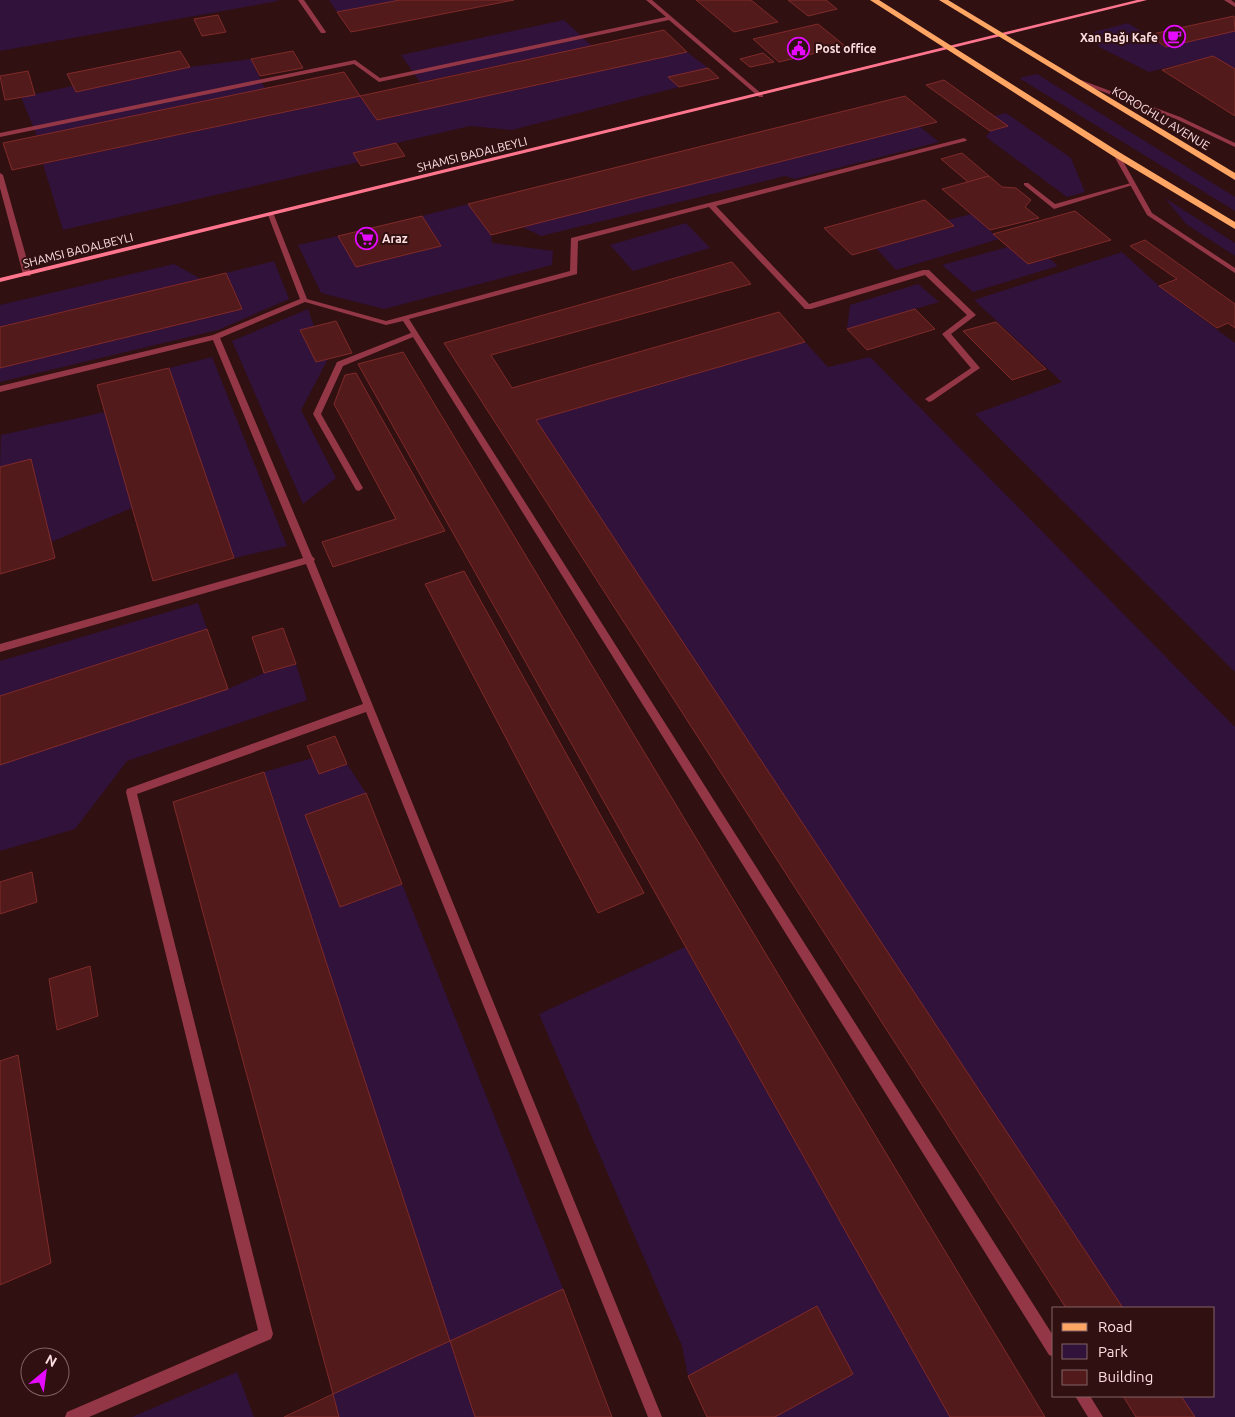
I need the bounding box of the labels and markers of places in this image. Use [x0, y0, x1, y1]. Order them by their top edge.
cafe icon: Xan Bağı Kafe [1162, 25, 1186, 49]
place label: Xan Bağı Kafe [1080, 31, 1158, 44]
public building icon: Post office [787, 36, 811, 60]
place label: Post office [815, 42, 876, 55]
supermarket icon: Araz [354, 226, 378, 250]
place label: Araz [382, 232, 408, 245]

